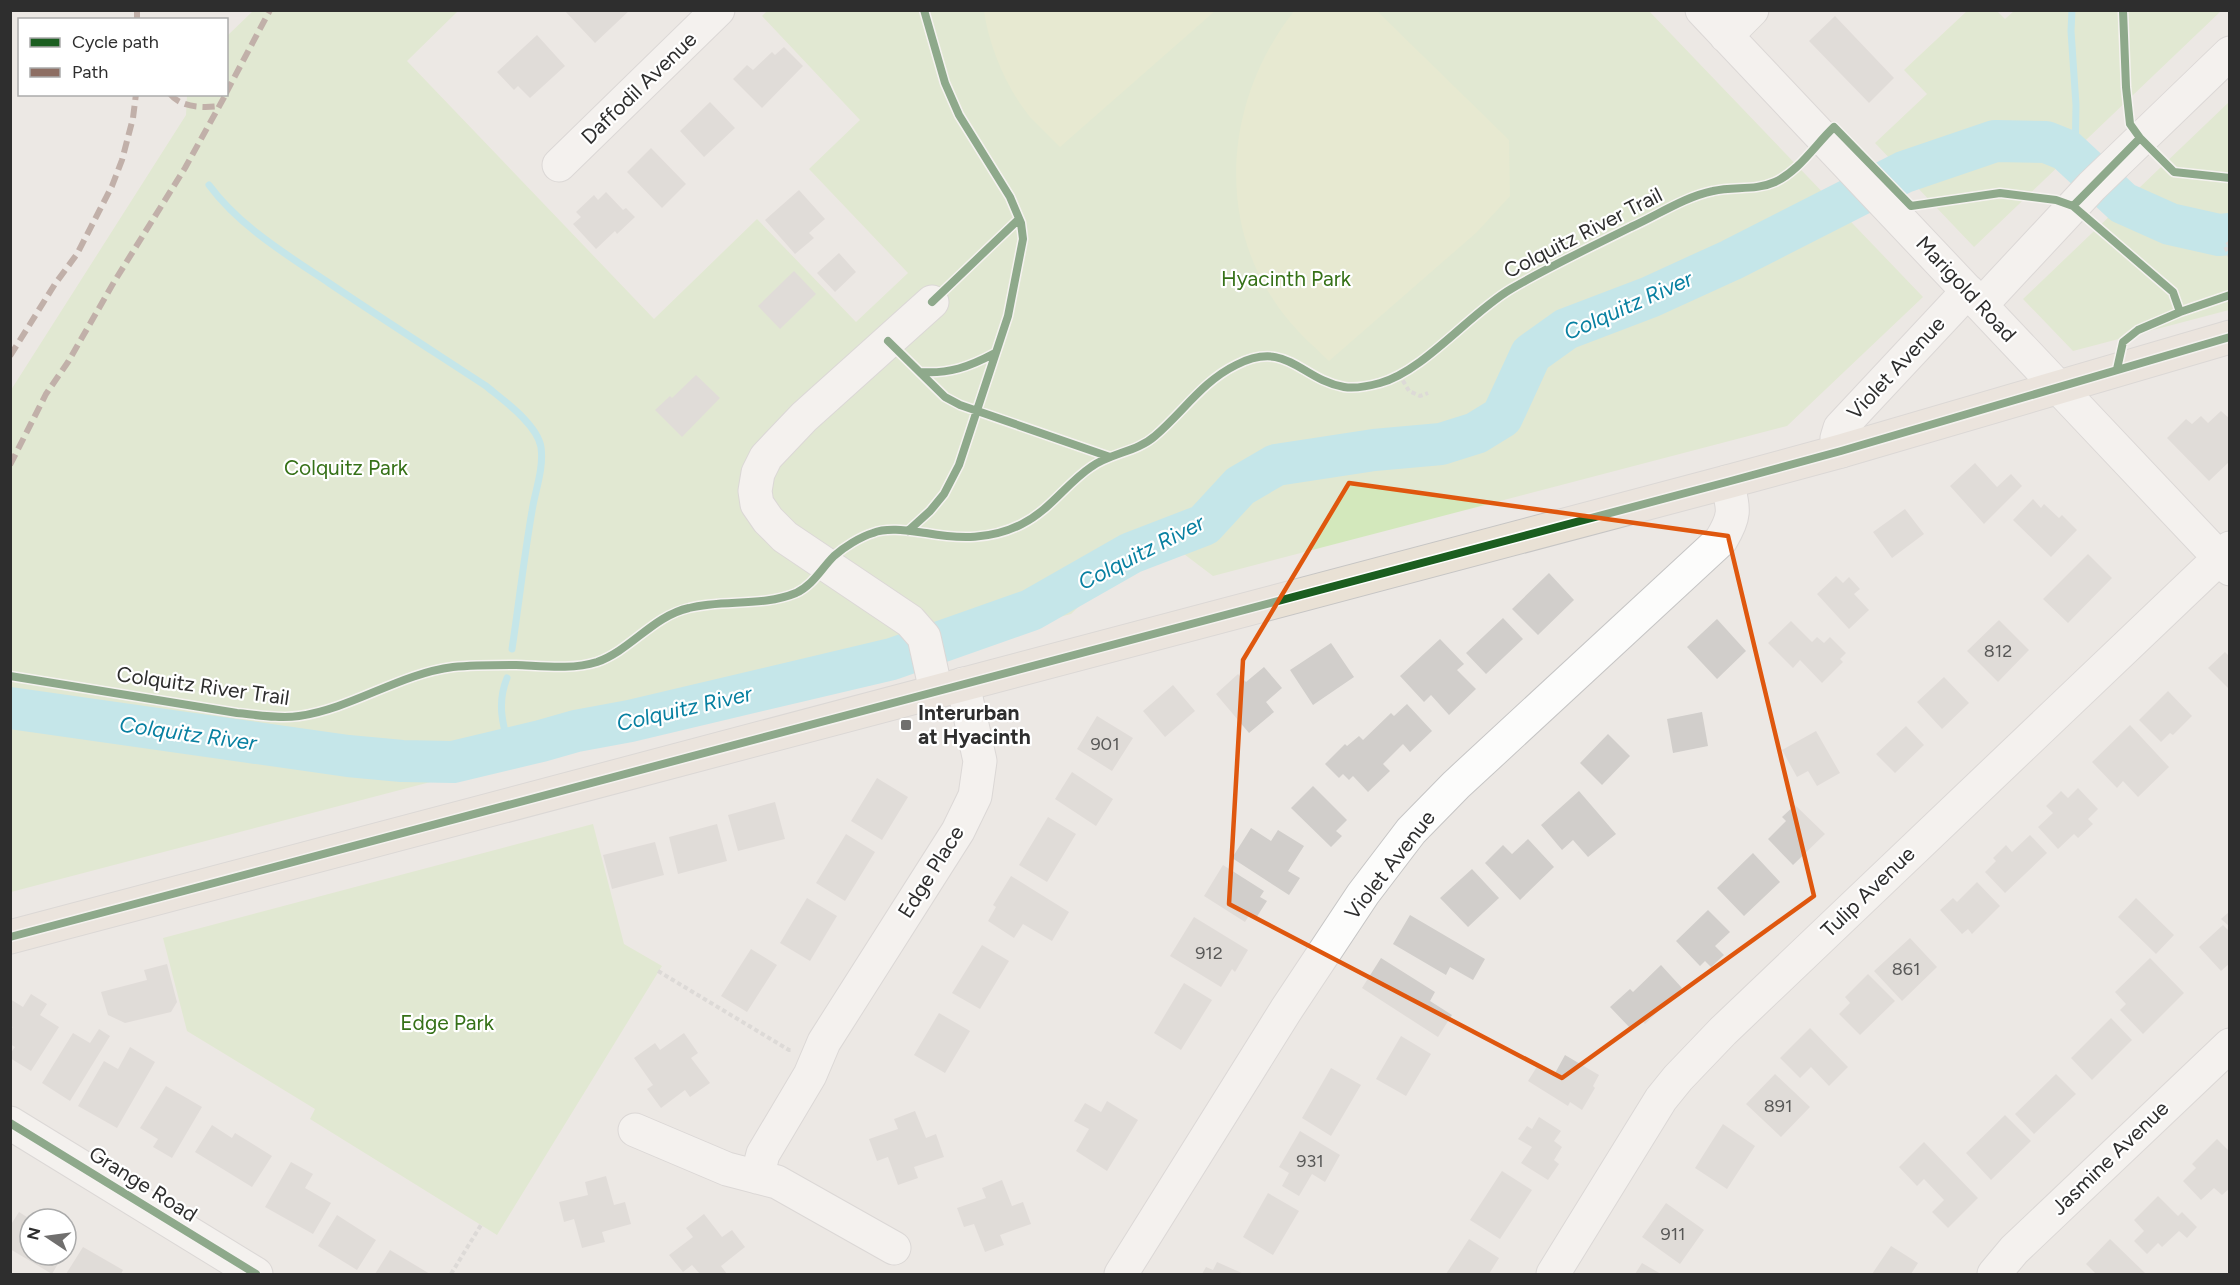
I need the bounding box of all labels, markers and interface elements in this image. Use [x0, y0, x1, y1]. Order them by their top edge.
legend [18, 18, 228, 96]
street label: Daffodil Avenue [576, 26, 702, 149]
text: Cycle path [72, 31, 159, 53]
text: Path [72, 61, 108, 83]
street label: Colquitz River Trail [1499, 182, 1666, 283]
street label: Marigold Road [1911, 231, 2022, 347]
water label: Colquitz River [1560, 264, 1698, 346]
park label: Hyacinth Park [1221, 266, 1352, 291]
street label: Violet Avenue [1842, 311, 1950, 424]
park label: Colquitz Park [284, 455, 409, 480]
water label: Colquitz River [1073, 508, 1210, 596]
house number: 812 [1984, 640, 2012, 662]
street label: Colquitz River Trail [115, 661, 291, 710]
water label: Colquitz River [614, 679, 756, 737]
place label: Interurban at Hyacinth [918, 700, 1031, 749]
water label: Colquitz River [118, 710, 260, 757]
marker: Interurban at Hyacinth [899, 718, 913, 732]
house number: 901 [1090, 733, 1120, 755]
street label: Violet Avenue [1339, 805, 1440, 924]
street label: Edge Place [892, 821, 969, 922]
street label: Tulip Avenue [1816, 841, 1920, 942]
house number: 912 [1195, 942, 1223, 964]
house number: 861 [1892, 958, 1920, 980]
park label: Edge Park [400, 1010, 495, 1035]
house number: 891 [1764, 1095, 1792, 1117]
street label: Jasmine Avenue [2046, 1095, 2174, 1220]
street label: Grange Road [85, 1140, 202, 1227]
house number: 931 [1296, 1150, 1324, 1172]
north arrow [18, 1207, 78, 1267]
house number: 911 [1660, 1223, 1686, 1245]
text: N [23, 1226, 45, 1242]

